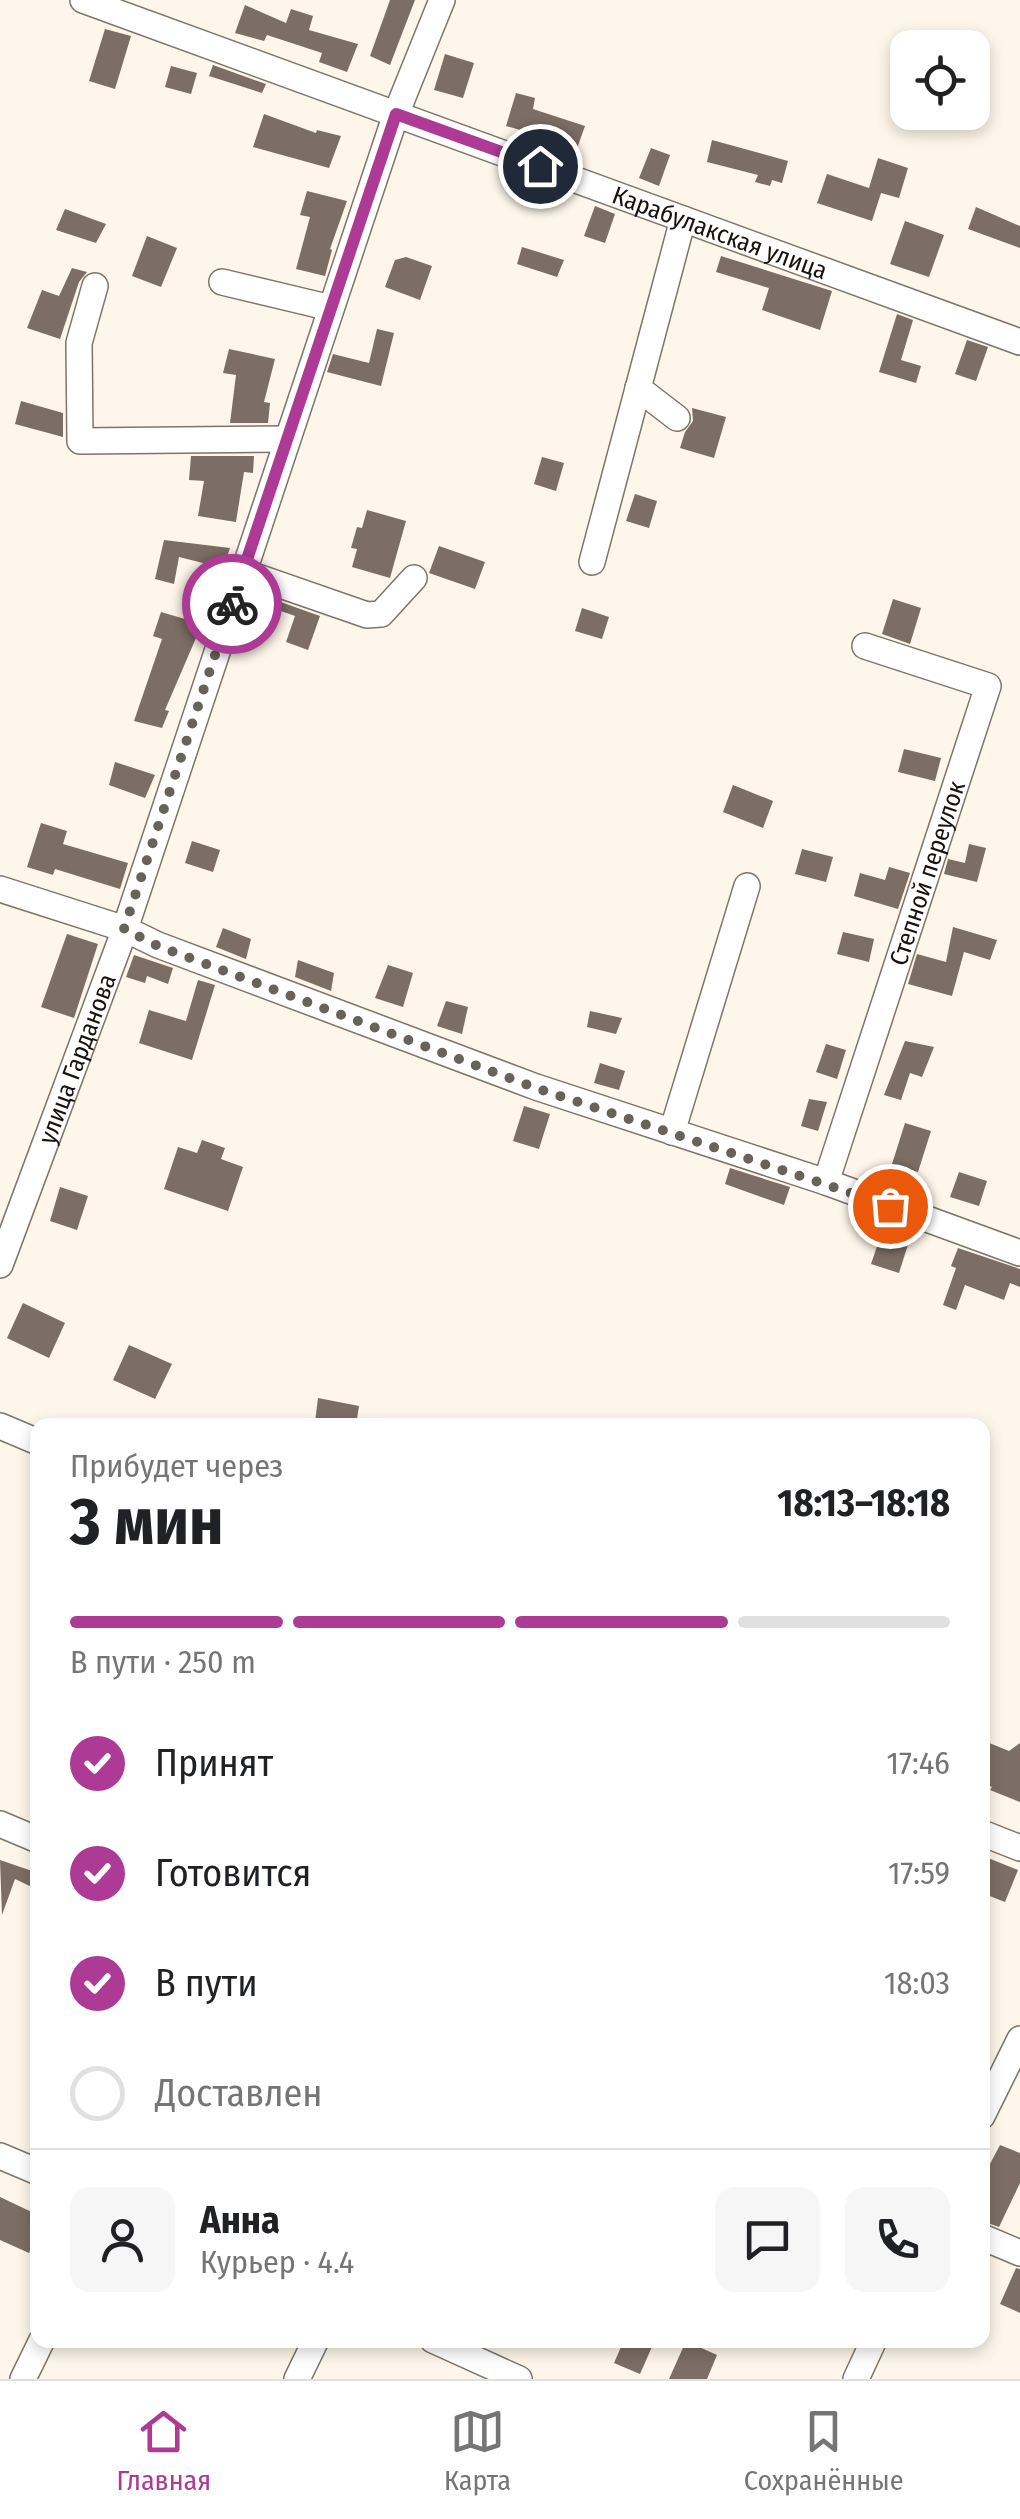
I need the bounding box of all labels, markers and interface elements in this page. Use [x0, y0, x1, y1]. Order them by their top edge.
map controls [890, 30, 990, 130]
button: locate [890, 30, 990, 130]
pin [498, 124, 583, 209]
icon: home [513, 139, 568, 194]
street label: Карабулакская улица [608, 180, 831, 286]
courier [182, 554, 282, 654]
icon: bike [205, 577, 260, 632]
street label: Степной переулок [884, 777, 972, 969]
street label: улица Гарданова [32, 970, 123, 1148]
pin [848, 1164, 933, 1249]
icon: bag [863, 1179, 918, 1234]
text: Прибудет через [70, 1447, 283, 1485]
text: 18:13–18:18 [777, 1480, 950, 1526]
text: 3 мин [70, 1483, 223, 1561]
text: В пути · 250 m [70, 1643, 256, 1681]
icon: check [70, 1736, 125, 1791]
text: Принят [155, 1740, 273, 1786]
text: 17:46 [887, 1744, 950, 1782]
icon: check [70, 1846, 125, 1901]
text: Готовится [155, 1850, 311, 1896]
text: 17:59 [888, 1854, 950, 1892]
icon: check [70, 1956, 125, 2011]
text: В пути [155, 1960, 258, 2006]
text: 18:03 [884, 1964, 950, 2002]
text: Доставлен [155, 2070, 322, 2116]
button: person [70, 2187, 175, 2292]
button: chat [715, 2187, 820, 2292]
button: phone [845, 2187, 950, 2292]
text: Анна [200, 2197, 280, 2243]
text: Курьер · 4.4 [200, 2243, 354, 2281]
tab: Главная [116, 2404, 211, 2497]
tab: Карта [444, 2404, 511, 2497]
tab: Сохранённые [744, 2404, 904, 2497]

